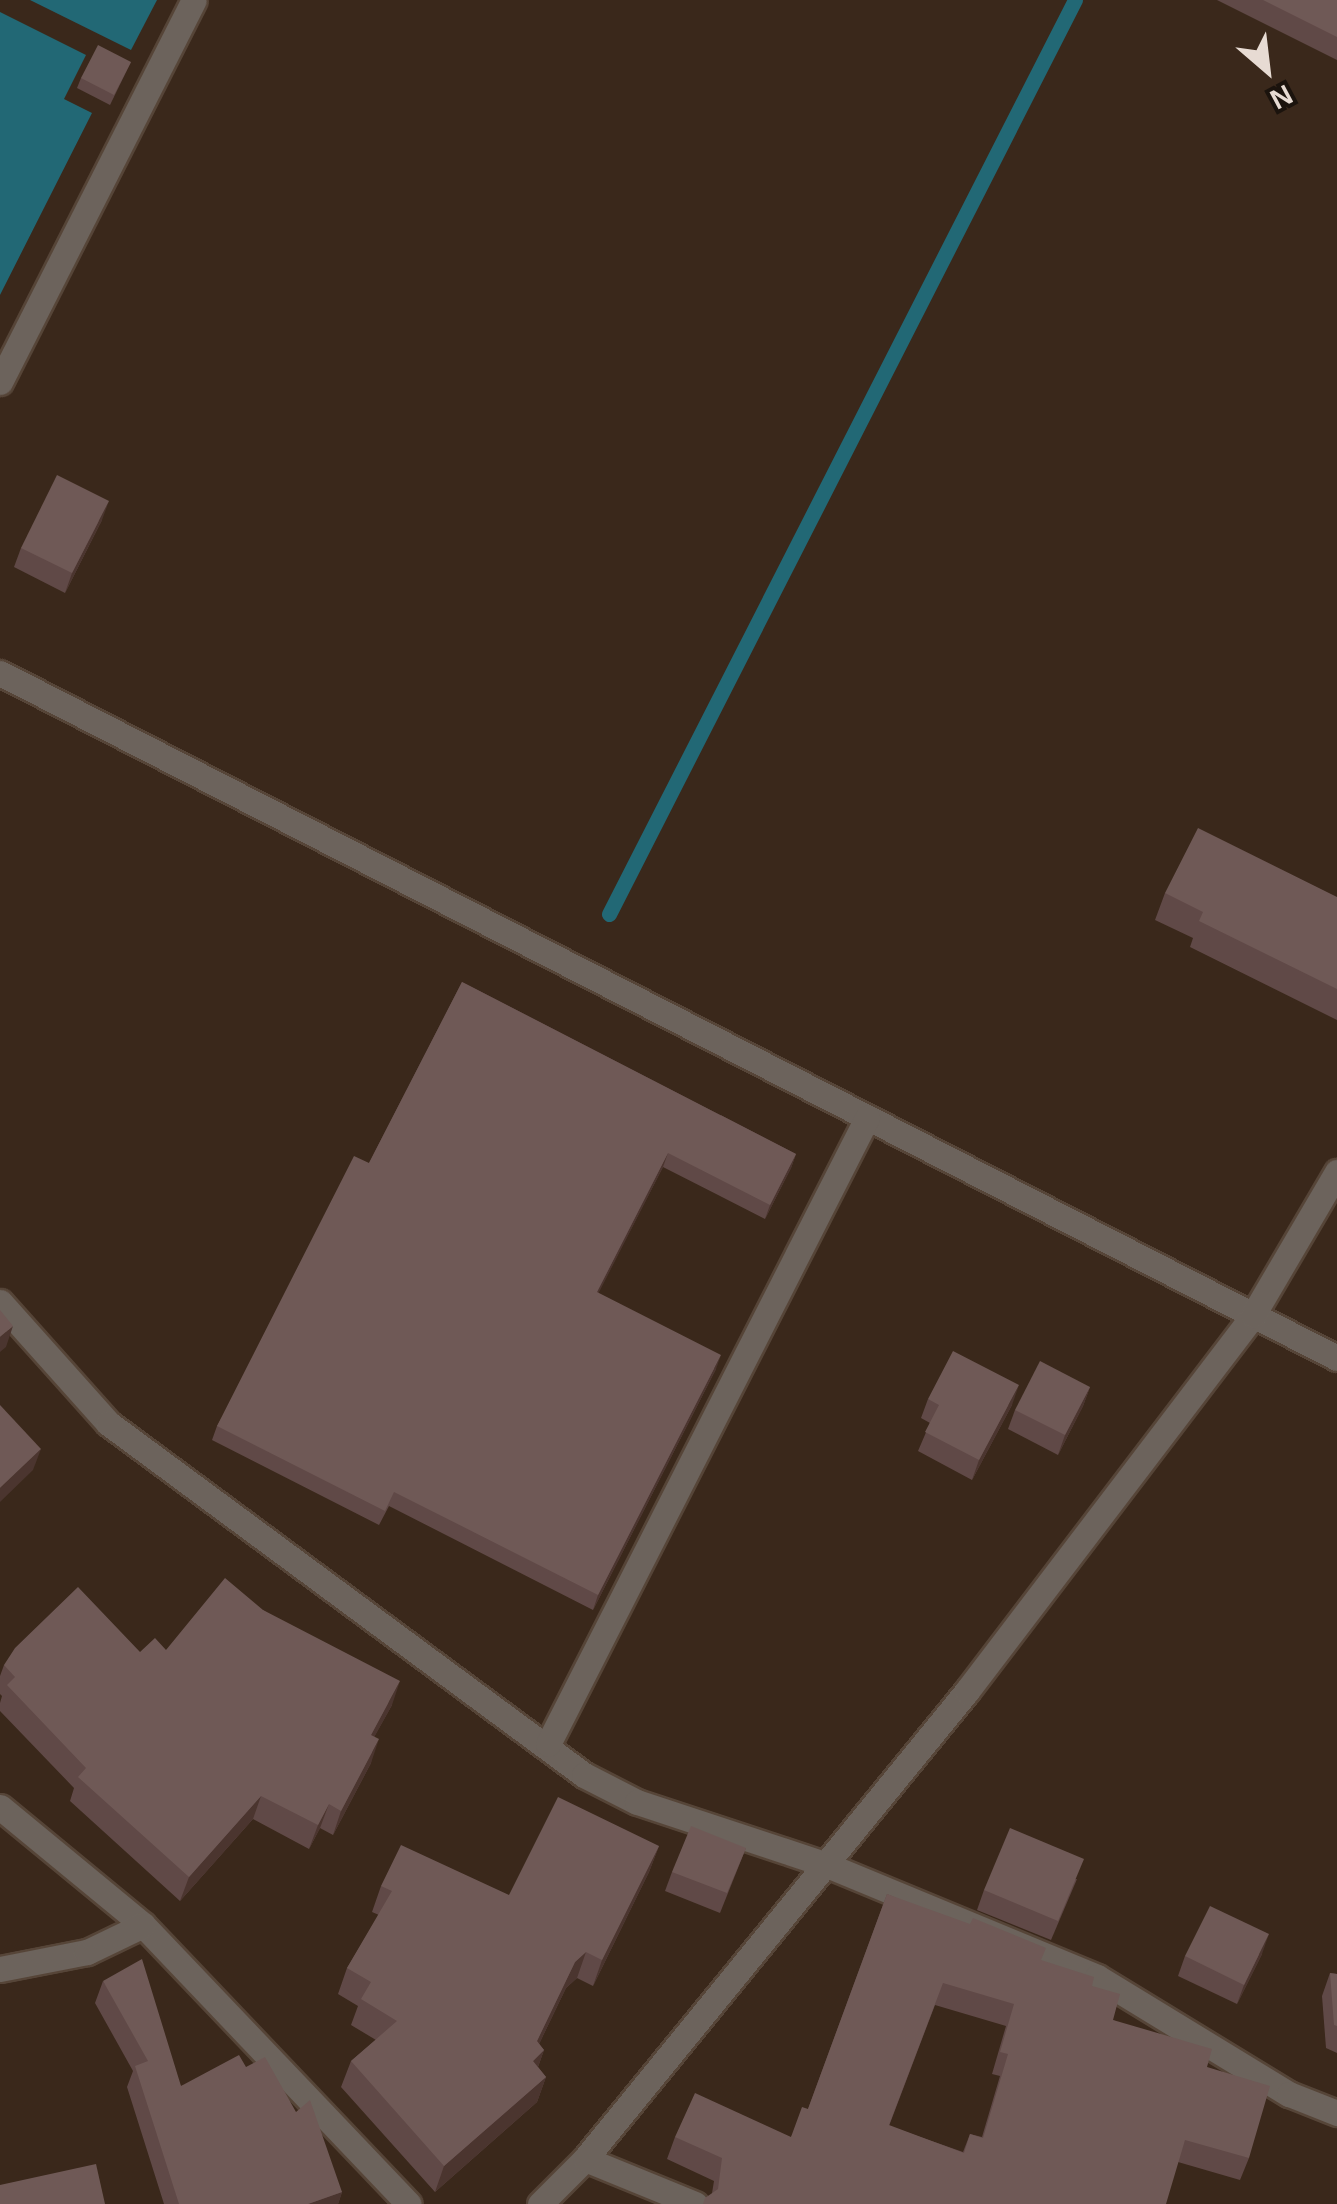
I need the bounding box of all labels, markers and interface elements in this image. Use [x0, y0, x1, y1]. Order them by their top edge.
north arrow [1217, 20, 1317, 120]
text: N [1265, 78, 1298, 115]

